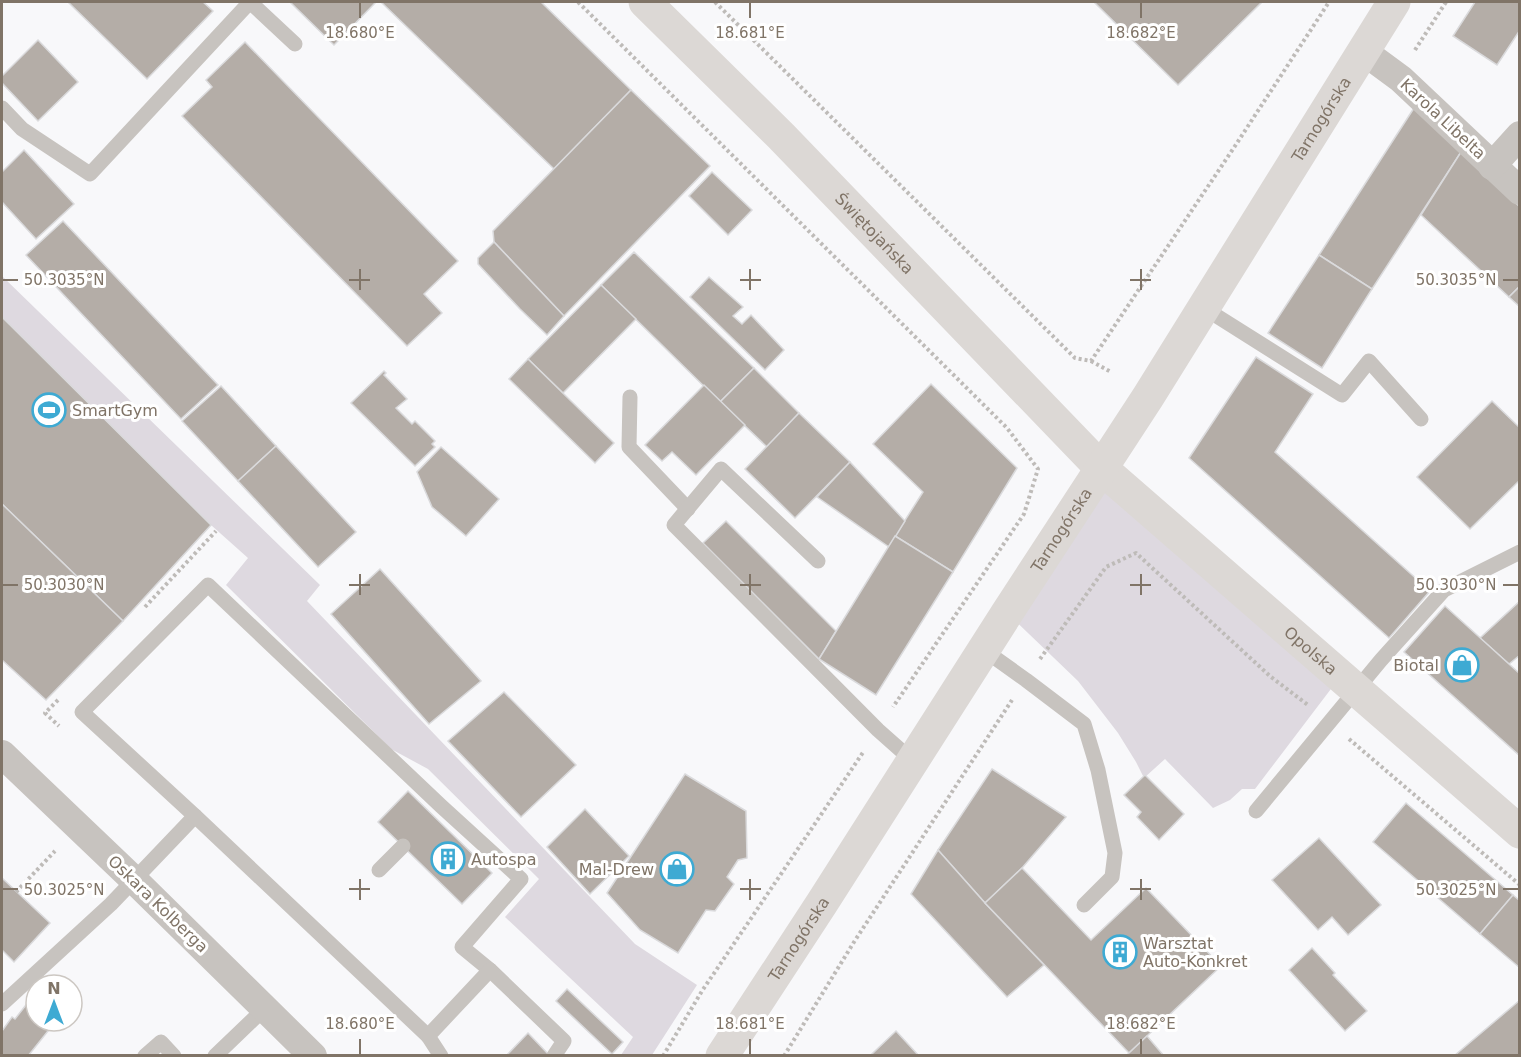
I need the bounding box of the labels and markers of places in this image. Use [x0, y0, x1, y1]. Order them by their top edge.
sports icon: SmartGym [31, 392, 67, 428]
place label: SmartGym [72, 401, 158, 420]
shop icon: Biotal [1444, 647, 1480, 683]
place label: Biotal [1393, 656, 1439, 675]
building icon: Autospa [430, 841, 466, 877]
place label: Autospa [471, 850, 536, 869]
shop icon: Mal-Drew [659, 851, 695, 887]
place label: Mal-Drew [579, 860, 654, 879]
building icon: Warsztat Auto-Konkret [1102, 934, 1138, 970]
place label: Warsztat Auto-Konkret [1143, 934, 1247, 971]

